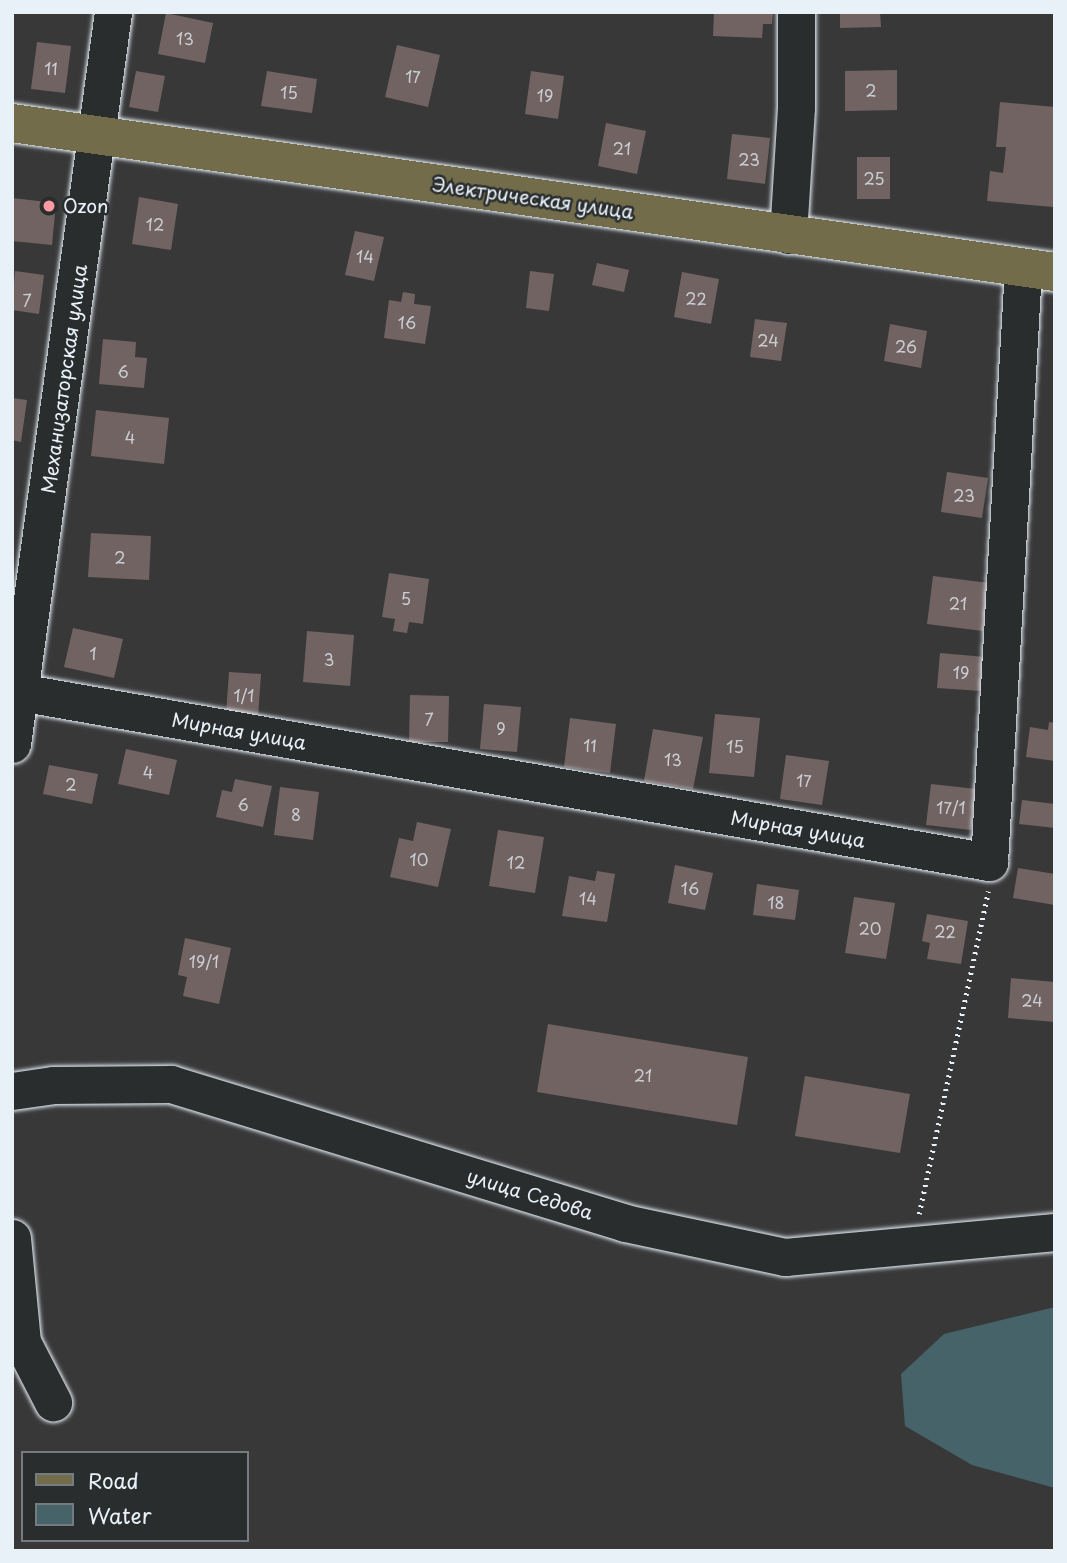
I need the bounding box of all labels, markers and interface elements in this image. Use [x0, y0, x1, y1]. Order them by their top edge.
house number: 13 [176, 28, 194, 48]
house number: 11 [44, 58, 58, 78]
house number: 17 [405, 66, 421, 86]
house number: 2 [865, 80, 877, 100]
house number: 15 [280, 82, 298, 102]
house number: 19 [537, 85, 553, 105]
house number: 21 [613, 138, 631, 158]
house number: 23 [738, 149, 760, 169]
house number: 25 [863, 168, 885, 188]
street label: Электрическая улица [430, 173, 636, 223]
place label: Ozon [63, 195, 108, 217]
marker: Ozon [41, 198, 57, 214]
house number: 12 [146, 214, 164, 234]
house number: 14 [356, 246, 374, 266]
street label: Механизаторская улица [37, 262, 91, 496]
house number: 22 [685, 288, 707, 308]
house number: 7 [22, 290, 32, 310]
house number: 16 [398, 312, 416, 332]
house number: 24 [757, 330, 779, 350]
house number: 26 [895, 336, 917, 356]
house number: 6 [117, 361, 129, 381]
house number: 4 [125, 427, 135, 447]
house number: 23 [953, 485, 975, 505]
house number: 2 [114, 547, 126, 567]
house number: 5 [401, 588, 411, 608]
house number: 21 [949, 593, 967, 613]
house number: 1 [89, 643, 97, 663]
house number: 3 [324, 649, 334, 669]
house number: 19 [953, 662, 969, 682]
house number: 1/1 [234, 685, 254, 705]
street label: Мирная улица [169, 708, 309, 754]
house number: 7 [424, 709, 434, 729]
house number: 9 [496, 718, 506, 738]
house number: 11 [583, 735, 597, 755]
house number: 15 [726, 736, 744, 756]
house number: 13 [664, 749, 682, 769]
house number: 4 [143, 762, 153, 782]
house number: 17 [796, 770, 812, 790]
house number: 2 [65, 774, 77, 794]
house number: 6 [237, 794, 249, 814]
house number: 17/1 [936, 797, 966, 817]
house number: 8 [291, 804, 301, 824]
street label: Мирная улица [728, 806, 868, 852]
house number: 10 [410, 849, 428, 869]
house number: 12 [507, 852, 525, 872]
house number: 16 [681, 878, 699, 898]
house number: 14 [579, 888, 597, 908]
house number: 18 [767, 892, 785, 912]
house number: 20 [859, 918, 881, 938]
house number: 22 [934, 921, 956, 941]
house number: 19/1 [189, 951, 219, 971]
house number: 24 [1021, 990, 1043, 1010]
house number: 21 [634, 1065, 652, 1085]
street label: улица Седова [464, 1164, 596, 1224]
legend [21, 1451, 248, 1542]
text: Road [88, 1464, 139, 1496]
text: Water [88, 1499, 151, 1531]

